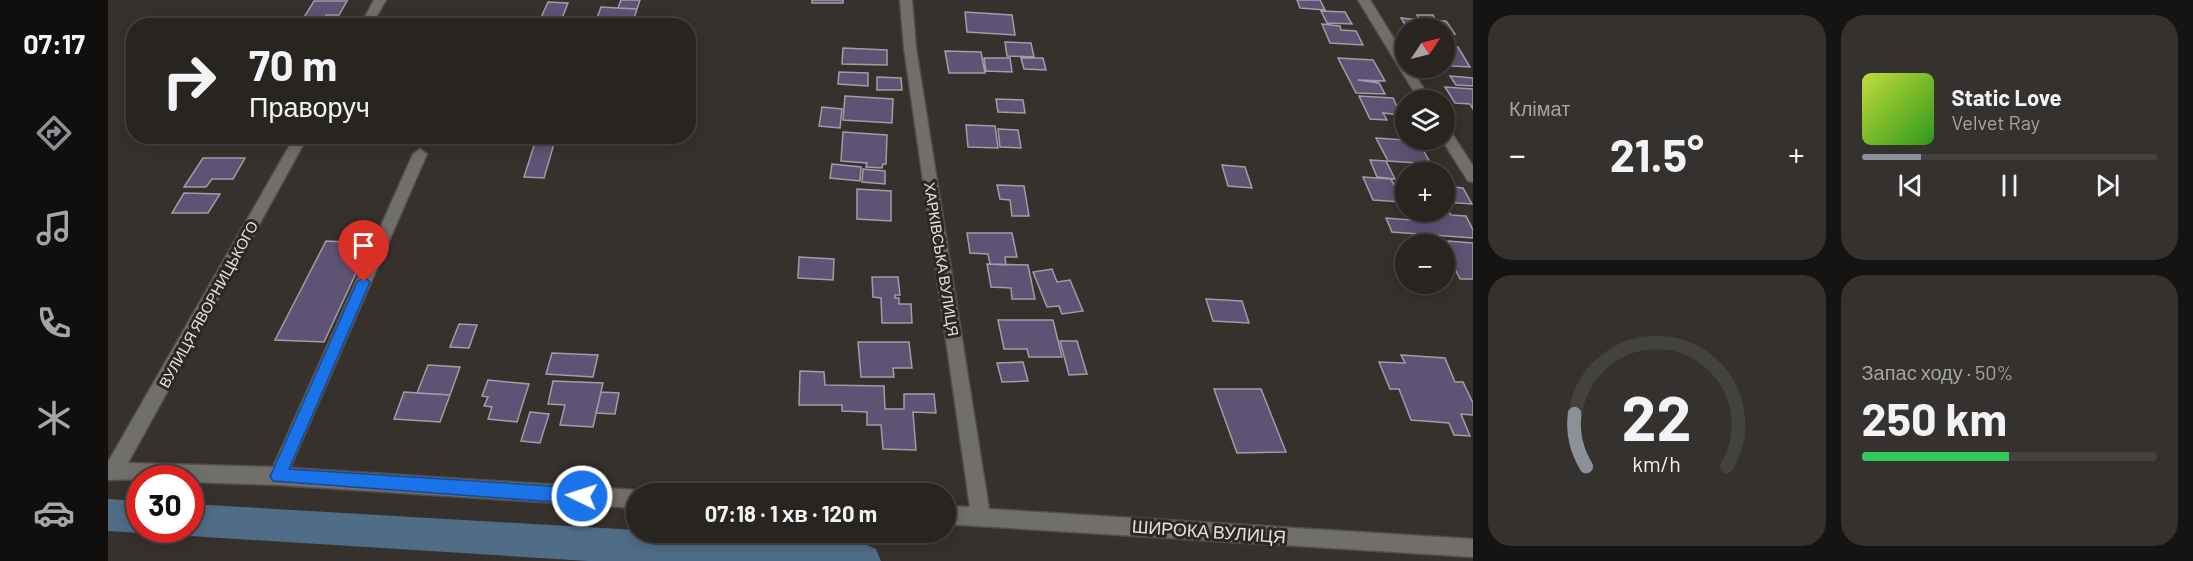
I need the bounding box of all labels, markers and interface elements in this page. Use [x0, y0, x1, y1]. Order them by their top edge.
north arrow [1395, 18, 1455, 78]
map controls [1395, 18, 1455, 294]
text: 07:17 [23, 27, 85, 59]
text: 70 m [249, 39, 337, 89]
icon: right [150, 42, 228, 120]
text: Static Love [1952, 84, 2061, 110]
text: Праворуч [249, 90, 370, 122]
button: layers [1395, 90, 1455, 150]
text: Клімат [1509, 96, 1570, 120]
text: Velvet Ray [1952, 110, 2040, 134]
icon: directions [33, 112, 75, 154]
text: 21.5° [1610, 127, 1704, 181]
text: − [1509, 134, 1526, 174]
text: + [1788, 134, 1805, 174]
button: + [1395, 162, 1455, 222]
icon: previous [1894, 169, 1927, 202]
icon: pause [1993, 169, 2026, 202]
icon: next [2091, 169, 2124, 202]
street label: ХАРКІВСЬКА ВУЛИЦЯ [921, 181, 963, 337]
icon: music [33, 207, 75, 249]
street label: ВУЛИЦЯ ЯВОРНИЦЬКОГО [155, 217, 261, 391]
pin [338, 220, 389, 282]
icon: arrive [347, 229, 380, 262]
button: − [1395, 234, 1455, 294]
icon: phone [33, 302, 75, 344]
text: Запас ходу · 50% [1862, 360, 2014, 384]
text: 22 [1622, 379, 1692, 453]
text: 250 km [1862, 391, 2007, 445]
icon: climate [33, 397, 75, 439]
text: km/h [1632, 452, 1681, 477]
position arrow [550, 464, 614, 528]
speed limit sign: 30 [126, 465, 204, 543]
icon: car [33, 492, 75, 534]
text: 07:18 · 1 хв · 120 m [705, 500, 877, 526]
street label: ШИРОКА ВУЛИЦЯ [1131, 515, 1287, 547]

